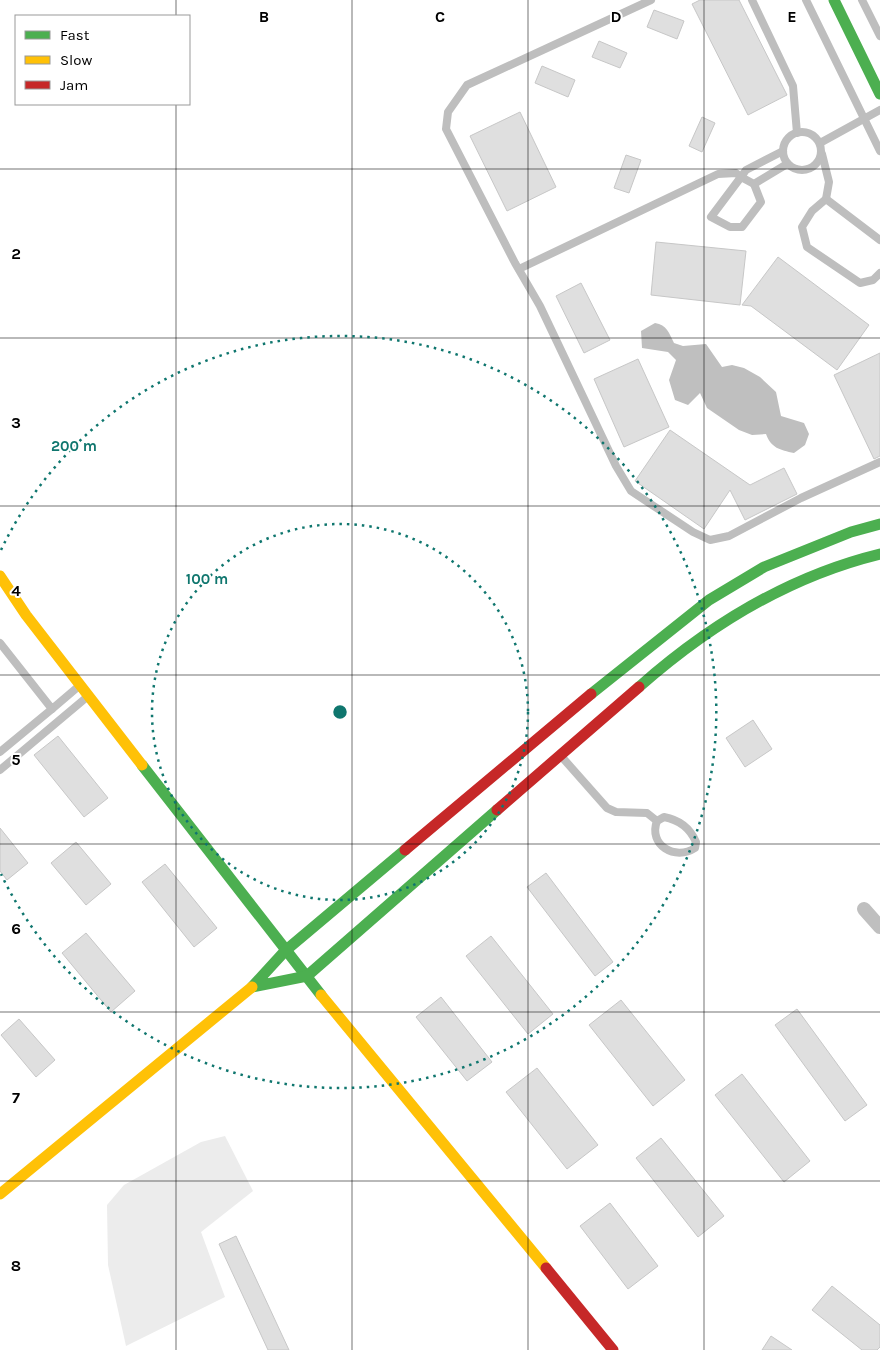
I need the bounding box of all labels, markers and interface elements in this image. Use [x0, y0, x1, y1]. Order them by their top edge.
text: B [259, 7, 269, 26]
text: C [435, 7, 445, 26]
text: D [611, 7, 622, 26]
text: E [787, 7, 797, 26]
legend [15, 15, 190, 105]
text: Fast [60, 26, 90, 44]
text: Slow [60, 51, 92, 69]
text: Jam [60, 76, 88, 94]
text: 2 [11, 244, 21, 263]
text: 3 [11, 413, 21, 432]
text: 200 m [51, 437, 97, 455]
text: 100 m [186, 570, 228, 588]
text: 4 [11, 581, 21, 600]
centre of rings [331, 703, 349, 721]
text: 5 [11, 750, 21, 769]
text: 6 [11, 919, 21, 938]
text: 7 [12, 1088, 20, 1107]
text: 8 [11, 1256, 21, 1275]

